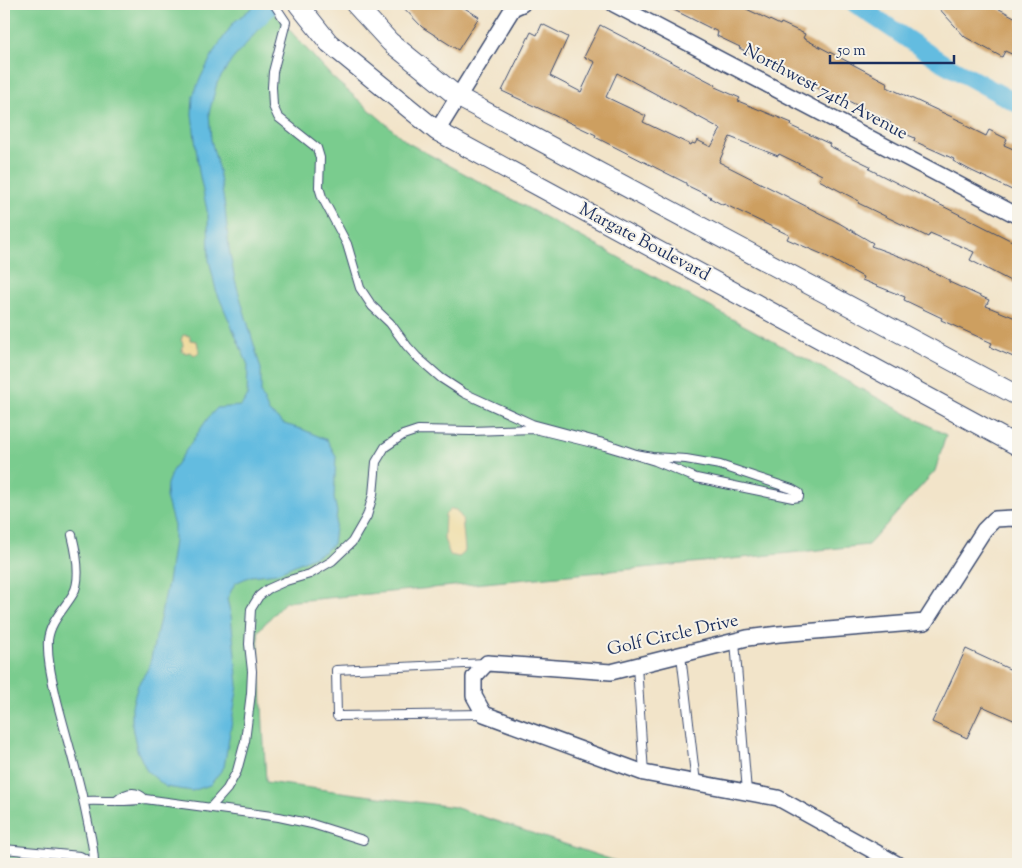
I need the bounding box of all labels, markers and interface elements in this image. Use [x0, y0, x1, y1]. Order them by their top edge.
scale bar [830, 32, 953, 64]
street label: Northwest 74th Avenue [738, 39, 912, 147]
text: 50 m [836, 41, 866, 62]
street label: Margate Boulevard [574, 197, 714, 289]
street label: Golf Circle Drive [605, 608, 741, 664]

